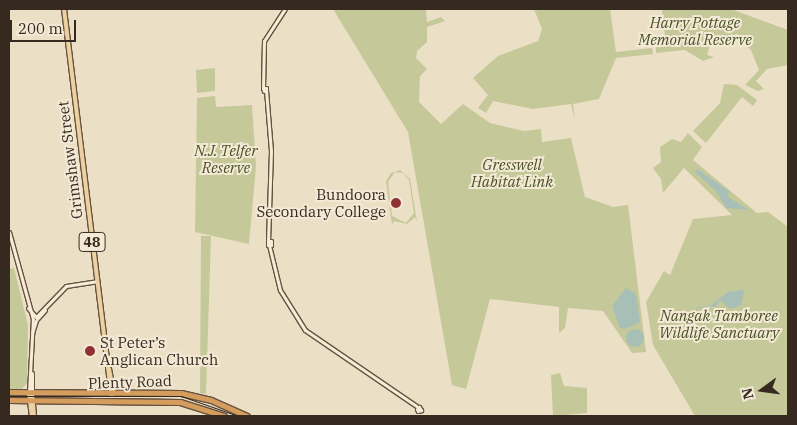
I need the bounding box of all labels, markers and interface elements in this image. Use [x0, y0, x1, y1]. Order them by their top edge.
scale bar [12, 10, 79, 42]
park label: Harry Pottage Memorial Reserve [638, 13, 752, 48]
text: 200 m [18, 19, 63, 38]
street label: Grimshaw Street [54, 100, 86, 220]
park label: N.J. Telfer Reserve [194, 141, 258, 176]
park label: Gresswell Habitat Link [471, 155, 553, 190]
place label: Bundoora Secondary College [256, 185, 386, 220]
marker: Bundoora Secondary College [390, 197, 402, 209]
road number: 48 [78, 230, 106, 253]
park label: Nangak Tamboree Wildlife Sanctuary [659, 306, 779, 341]
place label: St Peter’s Anglican Church [100, 333, 218, 368]
marker: St Peter’s Anglican Church [84, 345, 96, 357]
north arrow [737, 365, 787, 415]
street label: Plenty Road [88, 372, 172, 392]
text: N [737, 386, 758, 401]

